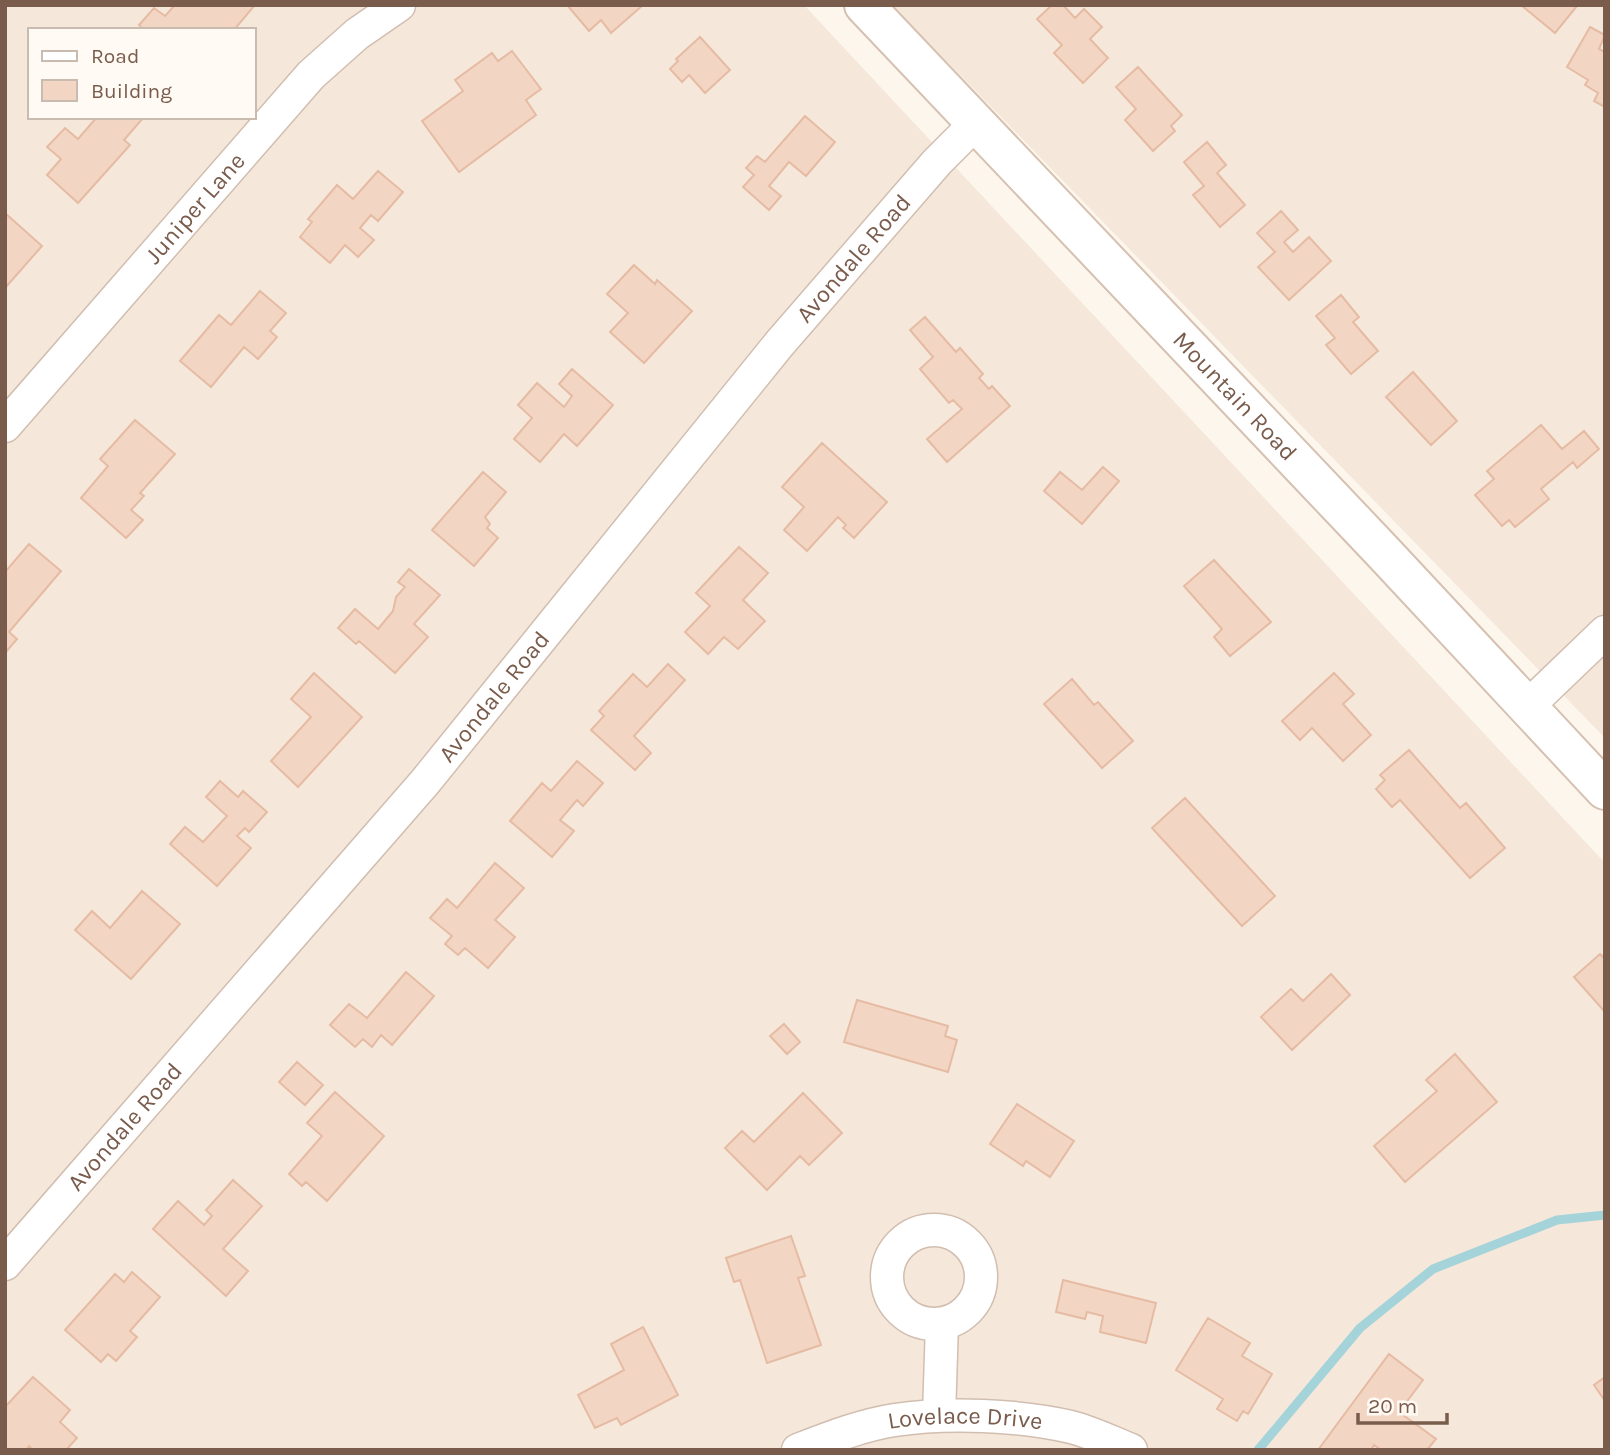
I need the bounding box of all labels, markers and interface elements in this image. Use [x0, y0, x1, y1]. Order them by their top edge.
legend [28, 28, 256, 119]
text: Road [91, 44, 139, 68]
text: Building [91, 79, 172, 103]
street label: Juniper Lane [139, 147, 251, 269]
street label: Avondale Road [790, 189, 917, 328]
street label: Mountain Road [1167, 326, 1303, 466]
street label: Avondale Road [433, 626, 555, 768]
street label: Avondale Road [61, 1057, 188, 1196]
scale bar [1358, 1382, 1447, 1426]
text: 20 m [1368, 1394, 1417, 1418]
street label: Lovelace Drive [886, 1402, 1044, 1435]

